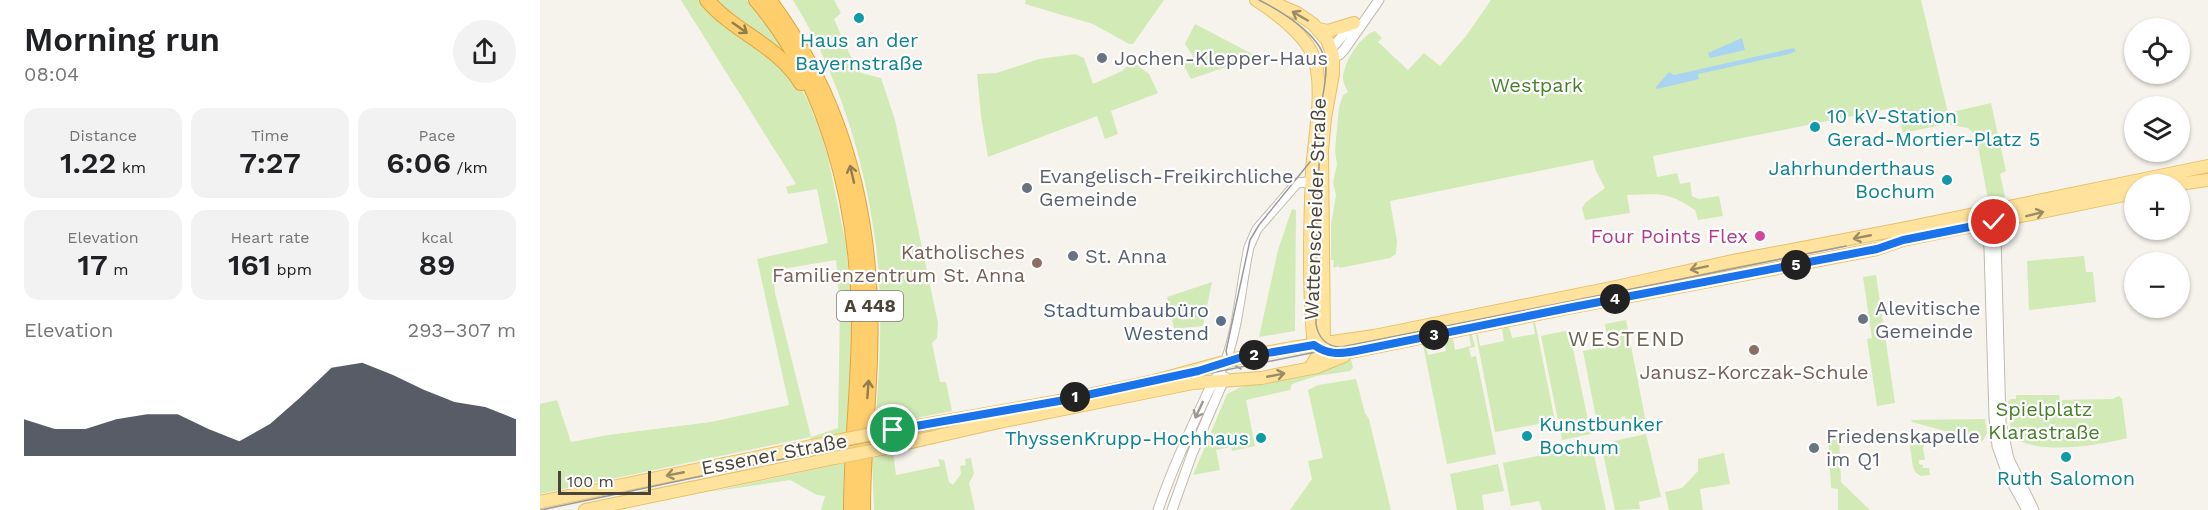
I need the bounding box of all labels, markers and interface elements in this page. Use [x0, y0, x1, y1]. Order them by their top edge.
one-way arrow [1292, 9, 1309, 21]
marker: Haus an der Bayernstraße [852, 11, 866, 25]
map controls [2124, 18, 2190, 318]
button: locate [2124, 18, 2190, 84]
text: Morning run [24, 20, 220, 59]
button: share [453, 20, 516, 83]
one-way arrow [732, 22, 748, 34]
place label: Haus an der Bayernstraße [795, 28, 923, 75]
place label: Jochen-Klepper-Haus [1114, 46, 1328, 70]
marker: Jochen-Klepper-Haus [1095, 51, 1109, 65]
text: 08:04 [24, 62, 79, 86]
park label: Westpark [1491, 73, 1583, 97]
button: layers [2124, 96, 2190, 162]
street label: Wattenscheider Straße [1299, 97, 1331, 321]
place label: 10 kV-Station Gerad-Mortier-Platz 5 [1827, 104, 2040, 151]
marker: 10 kV-Station Gerad-Mortier-Platz 5 [1808, 120, 1822, 134]
text: Distance [69, 126, 137, 145]
text: Time [251, 126, 289, 145]
text: Pace [418, 126, 456, 145]
text: 1.22 [60, 145, 116, 180]
text: 7:27 [239, 145, 301, 180]
text: 6:06 [386, 145, 451, 180]
place label: Jahrhunderthaus Bochum [1768, 156, 1935, 203]
text: km [116, 158, 146, 177]
text: /km [451, 158, 488, 177]
place label: Evangelisch-Freikirchliche Gemeinde [1039, 164, 1294, 211]
one-way arrow [846, 165, 858, 184]
marker: Jahrhunderthaus Bochum [1940, 173, 1954, 187]
button: + [2124, 174, 2190, 240]
marker: Evangelisch-Freikirchliche Gemeinde [1020, 181, 1034, 195]
pin [1968, 196, 2019, 247]
icon: check [1977, 205, 2010, 238]
one-way arrow [2025, 207, 2044, 219]
place label: Four Points Flex [1591, 224, 1748, 248]
text: Elevation [67, 228, 139, 247]
text: Heart rate [230, 228, 310, 247]
text: kcal [421, 228, 453, 247]
marker: Four Points Flex [1753, 229, 1767, 243]
one-way arrow [1853, 232, 1872, 243]
place label: Katholisches Familienzentrum St. Anna [772, 240, 1025, 287]
place label: St. Anna [1085, 244, 1167, 268]
text: 17 [78, 247, 108, 282]
text: 161 [228, 247, 271, 282]
text: 89 [418, 247, 456, 282]
marker: St. Anna [1066, 249, 1080, 263]
pin: 5 [1781, 250, 1811, 280]
button: − [2124, 252, 2190, 318]
text: 5 [1791, 255, 1801, 274]
marker: Katholisches Familienzentrum St. Anna [1030, 256, 1044, 270]
text: m [108, 260, 128, 279]
text: bpm [271, 260, 312, 279]
one-way arrow [1690, 263, 1710, 274]
pin: 4 [1600, 284, 1630, 314]
text: 4 [1610, 289, 1620, 308]
road number: A 448 [837, 291, 903, 321]
place label: Alevitische Gemeinde [1875, 296, 1981, 343]
place label: Stadtumbaubüro Westend [1043, 298, 1209, 345]
marker: Alevitische Gemeinde [1856, 312, 1870, 326]
marker: Stadtumbaubüro Westend [1214, 314, 1228, 328]
text: Elevation [24, 318, 113, 342]
text: 293–307 m [408, 318, 516, 342]
pin: 3 [1419, 320, 1449, 350]
text: 3 [1429, 325, 1439, 344]
district label: WESTEND [1568, 326, 1686, 351]
pin: 2 [1239, 340, 1269, 370]
marker: Janusz-Korczak-Schule [1747, 343, 1761, 357]
text: 2 [1249, 345, 1259, 364]
place label: Janusz-Korczak-Schule [1639, 360, 1869, 384]
one-way arrow [1266, 369, 1286, 380]
one-way arrow [863, 379, 874, 399]
pin: 1 [1060, 382, 1090, 412]
text: 1 [1072, 387, 1078, 406]
park label: Spielplatz Klarastraße [1988, 397, 2100, 444]
one-way arrow [1193, 401, 1205, 419]
pin [867, 404, 918, 455]
place label: Kunstbunker Bochum [1539, 412, 1663, 459]
icon: arrive [876, 413, 909, 446]
place label: Friedenskapelle im Q1 [1826, 424, 1980, 471]
place label: ThyssenKrupp-Hochhaus [1005, 426, 1249, 450]
street label: Essener Straße [699, 428, 849, 480]
marker: Kunstbunker Bochum [1520, 429, 1534, 443]
marker: ThyssenKrupp-Hochhaus [1254, 431, 1268, 445]
marker: Friedenskapelle im Q1 [1807, 441, 1821, 455]
marker: Ruth Salomon [2059, 450, 2073, 464]
place label: Ruth Salomon [1997, 466, 2135, 490]
scale bar [558, 468, 651, 496]
one-way arrow [666, 469, 686, 480]
text: 100 m [567, 472, 614, 491]

